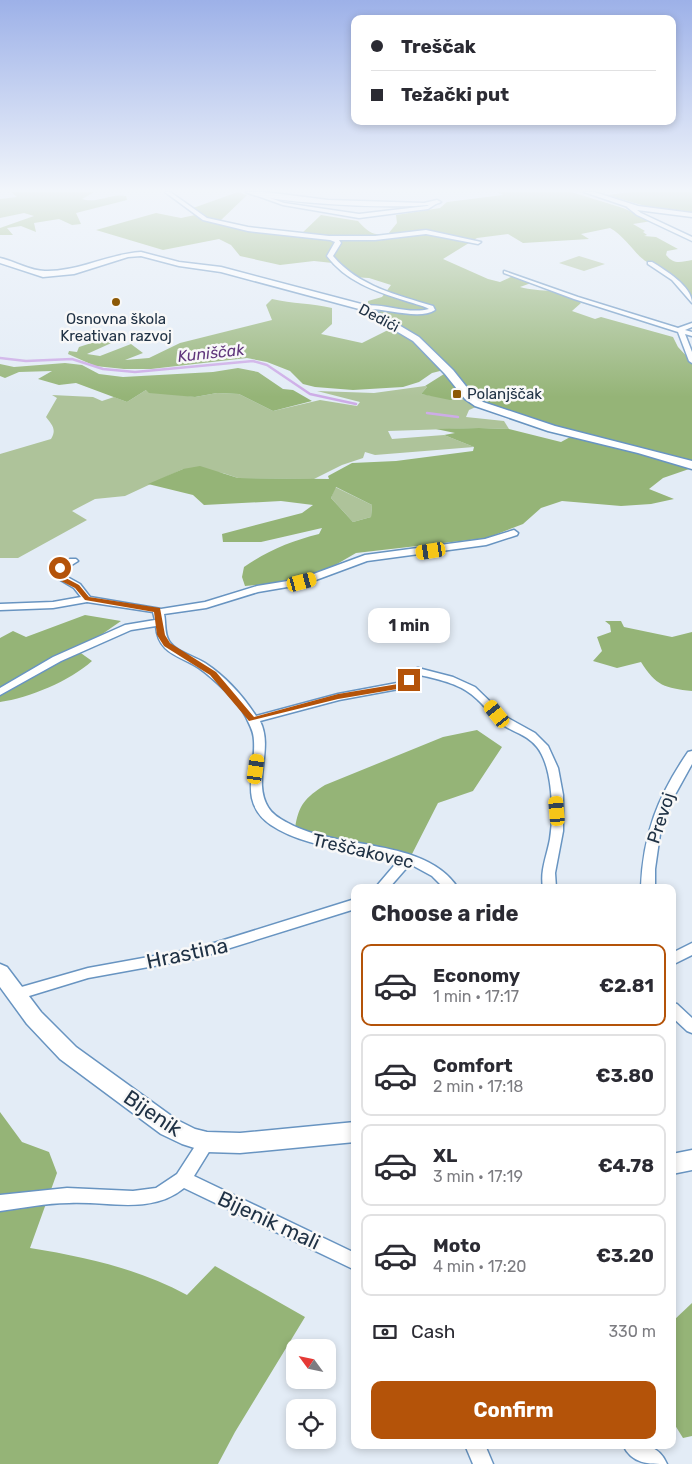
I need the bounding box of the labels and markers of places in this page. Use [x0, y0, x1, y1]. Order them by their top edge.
marker: Osnovna škola Kreativan razvoj [110, 296, 122, 308]
place label: Osnovna škola Kreativan razvoj [60, 310, 172, 345]
place label: Polanjščak [467, 385, 542, 403]
marker: Polanjščak [451, 388, 463, 400]

